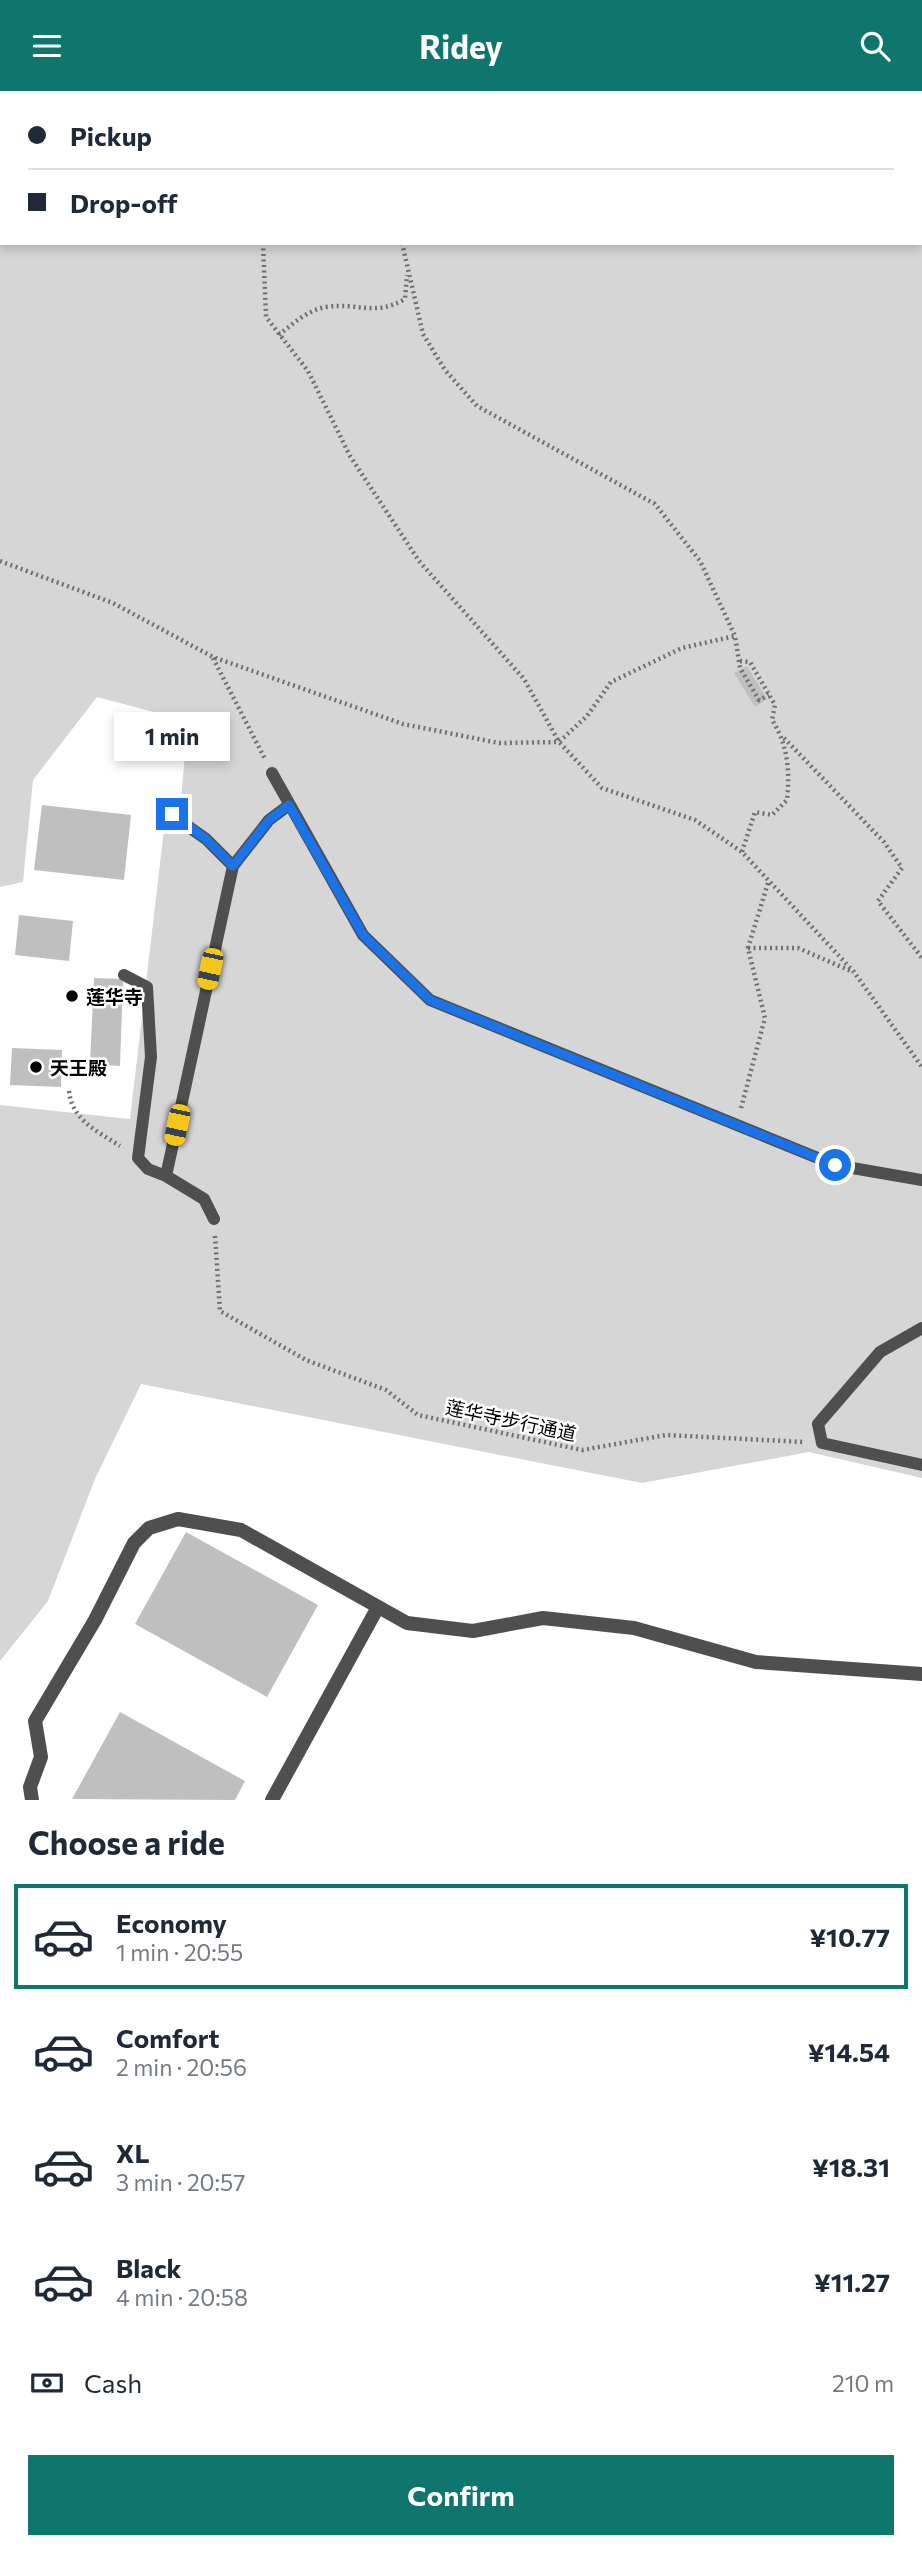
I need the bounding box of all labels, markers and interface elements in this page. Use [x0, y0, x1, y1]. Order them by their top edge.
text: Ridey [419, 26, 503, 66]
icon: menu [28, 27, 66, 65]
icon: search [856, 27, 894, 65]
text: Pickup [70, 120, 152, 151]
text: Drop-off [70, 187, 177, 218]
callout: 1 min [114, 713, 230, 761]
text: 1 min [145, 722, 199, 750]
route end [156, 798, 188, 830]
car [196, 946, 225, 992]
place label: 莲华寺 [86, 985, 143, 1008]
marker: 莲华寺 [64, 988, 80, 1004]
place label: 天王殿 [50, 1056, 107, 1079]
marker: 天王殿 [28, 1059, 44, 1075]
car [163, 1102, 192, 1148]
route start [819, 1149, 851, 1181]
street label: 莲华寺步行通道 [444, 1395, 578, 1445]
text: Choose a ride [28, 1822, 225, 1862]
icon: car [32, 1905, 95, 1968]
text: Economy [116, 1907, 227, 1938]
text: ¥10.77 [809, 1921, 890, 1952]
text: 1 min · 20:55 [116, 1938, 243, 1966]
icon: car [32, 2020, 95, 2083]
text: Comfort [116, 2022, 219, 2053]
text: ¥14.54 [808, 2036, 890, 2067]
text: 2 min · 20:56 [116, 2053, 247, 2081]
icon: car [32, 2135, 95, 2198]
text: XL [116, 2137, 150, 2168]
text: ¥18.31 [812, 2151, 890, 2182]
text: 3 min · 20:57 [116, 2168, 245, 2196]
icon: car [32, 2250, 95, 2313]
text: Black [116, 2252, 182, 2283]
text: ¥11.27 [814, 2266, 890, 2297]
text: 4 min · 20:58 [116, 2283, 248, 2311]
icon: cash [28, 2364, 66, 2402]
text: Cash [84, 2367, 142, 2398]
text: 210 m [832, 2369, 894, 2397]
button: Confirm [28, 2455, 894, 2535]

